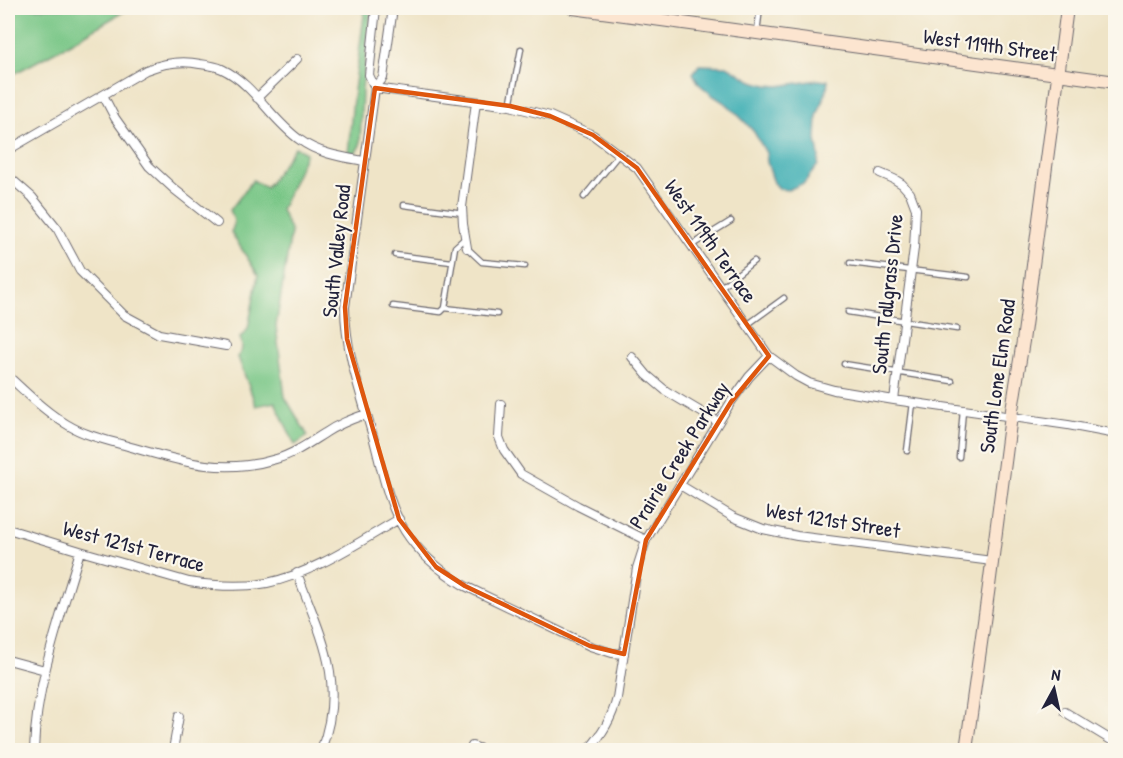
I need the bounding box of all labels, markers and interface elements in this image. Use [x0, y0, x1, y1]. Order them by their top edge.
street label: West 119th Street [922, 21, 1059, 69]
street label: West 119th Terrace [658, 174, 764, 308]
street label: South Valley Road [315, 183, 357, 319]
street label: South Tallgrass Drive [864, 213, 910, 375]
street label: South Lone Elm Road [972, 297, 1022, 455]
street label: Prairie Creek Parkway [622, 376, 736, 534]
street label: West 121st Street [764, 495, 903, 545]
street label: West 121st Terrace [60, 513, 208, 579]
north arrow [1024, 659, 1084, 719]
text: N [1050, 663, 1062, 686]

